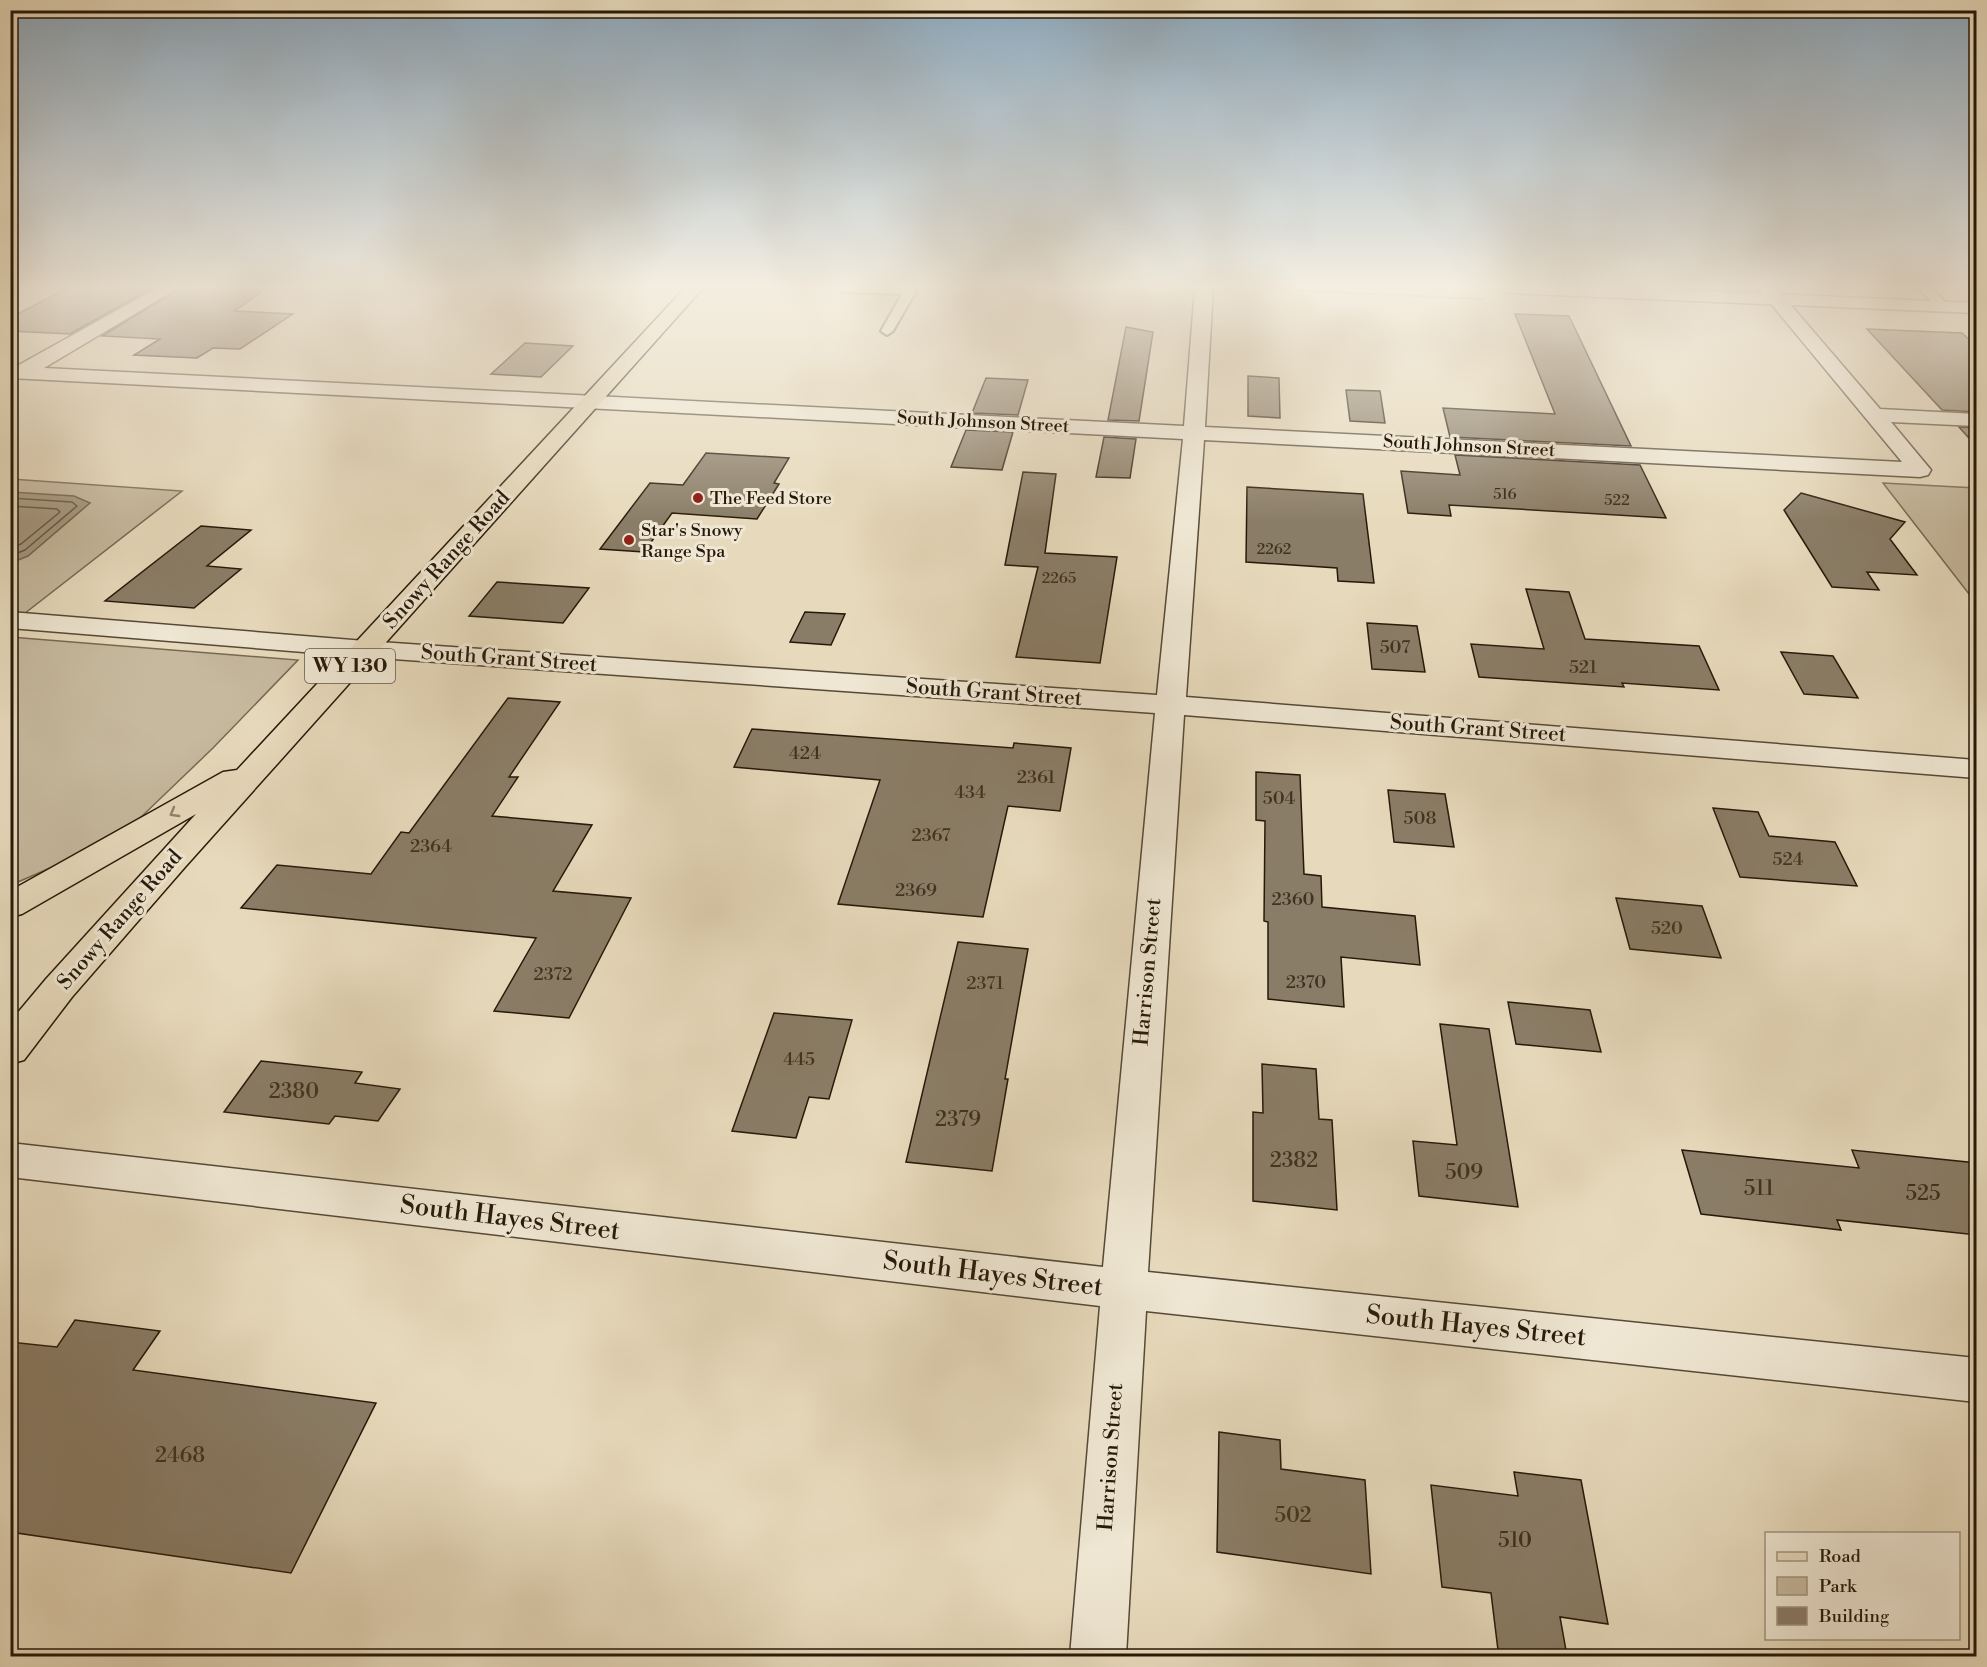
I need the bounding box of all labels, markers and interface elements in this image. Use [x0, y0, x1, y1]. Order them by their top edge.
street label: South Johnson Street [896, 406, 1070, 438]
street label: South Johnson Street [1382, 430, 1556, 462]
street label: Snowy Range Road [378, 485, 516, 635]
house number: 516 [1493, 485, 1517, 504]
place label: The Feed Store [710, 487, 832, 510]
marker: The Feed Store [691, 491, 705, 505]
house number: 522 [1604, 491, 1630, 510]
place label: Star's Snowy Range Spa [641, 519, 743, 563]
marker: Star's Snowy Range Spa [622, 533, 636, 547]
house number: 2262 [1257, 540, 1291, 559]
house number: 2265 [1042, 569, 1076, 588]
house number: 507 [1380, 636, 1410, 659]
street label: South Grant Street [420, 640, 599, 678]
road number: WY 130 [305, 649, 395, 683]
house number: 521 [1569, 656, 1597, 679]
street label: South Grant Street [905, 674, 1084, 712]
street label: South Grant Street [1389, 710, 1568, 748]
house number: 424 [789, 742, 821, 765]
house number: 2361 [1017, 766, 1055, 789]
house number: 434 [954, 781, 986, 804]
house number: 504 [1263, 787, 1296, 810]
one-way arrow [170, 806, 180, 818]
house number: 508 [1404, 807, 1436, 830]
house number: 2367 [911, 824, 951, 847]
house number: 2364 [410, 835, 452, 858]
street label: Snowy Range Road [52, 844, 188, 995]
house number: 524 [1772, 848, 1804, 871]
house number: 2369 [895, 879, 937, 902]
house number: 2360 [1271, 888, 1315, 911]
street label: Harrison Street [1129, 896, 1167, 1047]
house number: 520 [1651, 917, 1683, 940]
house number: 2372 [534, 963, 572, 986]
house number: 2370 [1286, 971, 1326, 994]
house number: 2371 [966, 972, 1004, 995]
house number: 445 [783, 1048, 815, 1071]
house number: 2380 [269, 1079, 319, 1105]
house number: 2379 [935, 1107, 981, 1133]
house number: 2382 [1270, 1148, 1318, 1174]
house number: 509 [1445, 1160, 1483, 1186]
house number: 511 [1744, 1176, 1774, 1202]
house number: 525 [1905, 1181, 1941, 1207]
street label: South Hayes Street [398, 1189, 622, 1247]
street label: South Hayes Street [881, 1245, 1105, 1303]
street label: South Hayes Street [1364, 1299, 1588, 1353]
street label: Harrison Street [1093, 1382, 1129, 1532]
house number: 2468 [155, 1443, 205, 1469]
house number: 502 [1274, 1503, 1312, 1529]
house number: 510 [1498, 1528, 1532, 1554]
legend [1765, 1532, 1960, 1640]
text: Road [1819, 1545, 1862, 1568]
text: Park [1819, 1575, 1858, 1598]
text: Building [1818, 1605, 1890, 1628]

